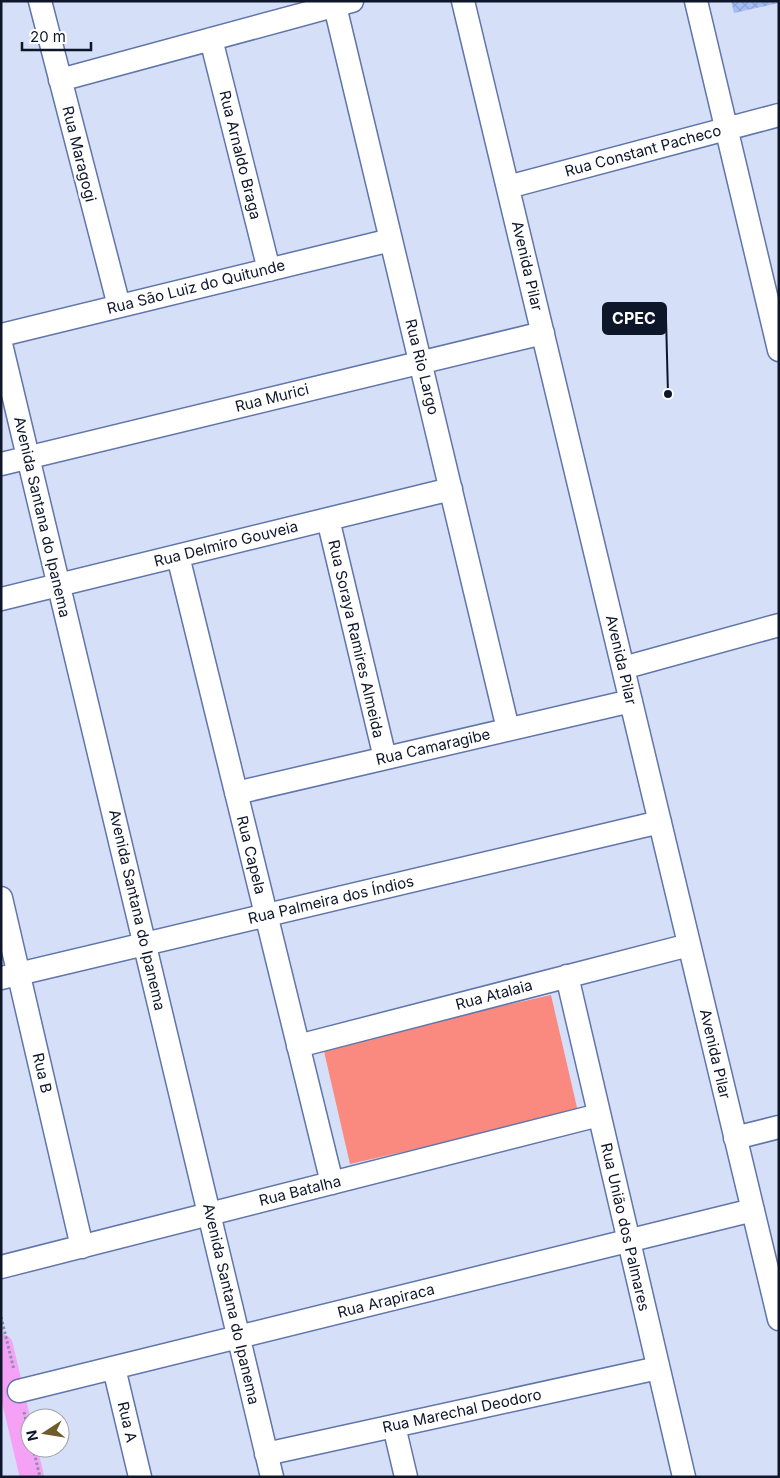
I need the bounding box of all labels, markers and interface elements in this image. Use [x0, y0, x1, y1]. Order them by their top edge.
scale bar [22, 20, 91, 52]
text: 20 m [30, 27, 66, 46]
street label: Rua Arnaldo Braga [215, 88, 266, 221]
street label: Rua Maragogi [58, 104, 101, 204]
street label: Rua Constant Pacheco [563, 120, 723, 181]
street label: Avenida Pilar [508, 219, 547, 313]
street label: Rua São Luiz do Quitunde [105, 255, 287, 318]
callout: CPEC [603, 303, 666, 334]
text: CPEC [612, 308, 656, 328]
street label: Rua Rio Largo [401, 317, 444, 417]
street label: Rua Murici [233, 379, 311, 416]
street label: Avenida Santana do Ipanema [10, 415, 75, 619]
street label: Rua Delmiro Gouveia [152, 516, 300, 571]
street label: Rua Soraya Ramires Almeida [324, 538, 389, 740]
street label: Avenida Pilar [602, 613, 641, 707]
street label: Rua Camaragibe [374, 724, 492, 769]
street label: Avenida Santana do Ipanema [105, 808, 170, 1012]
street label: Rua Capela [233, 814, 270, 896]
street label: Rua Palmeira dos Índios [246, 871, 416, 928]
street label: Rua Atalaia [453, 975, 534, 1014]
street label: Avenida Pilar [696, 1007, 735, 1101]
street label: Rua B [29, 1051, 56, 1095]
street label: Rua União dos Palmares [597, 1141, 654, 1313]
street label: Rua Batalha [257, 1171, 343, 1210]
street label: Avenida Santana do Ipanema [199, 1202, 264, 1406]
street label: Rua Arapiraca [335, 1279, 437, 1322]
street label: Rua Marechal Deodoro [381, 1384, 543, 1437]
street label: Rua A [114, 1400, 141, 1444]
north arrow [20, 1408, 70, 1458]
text: N [22, 1429, 41, 1443]

